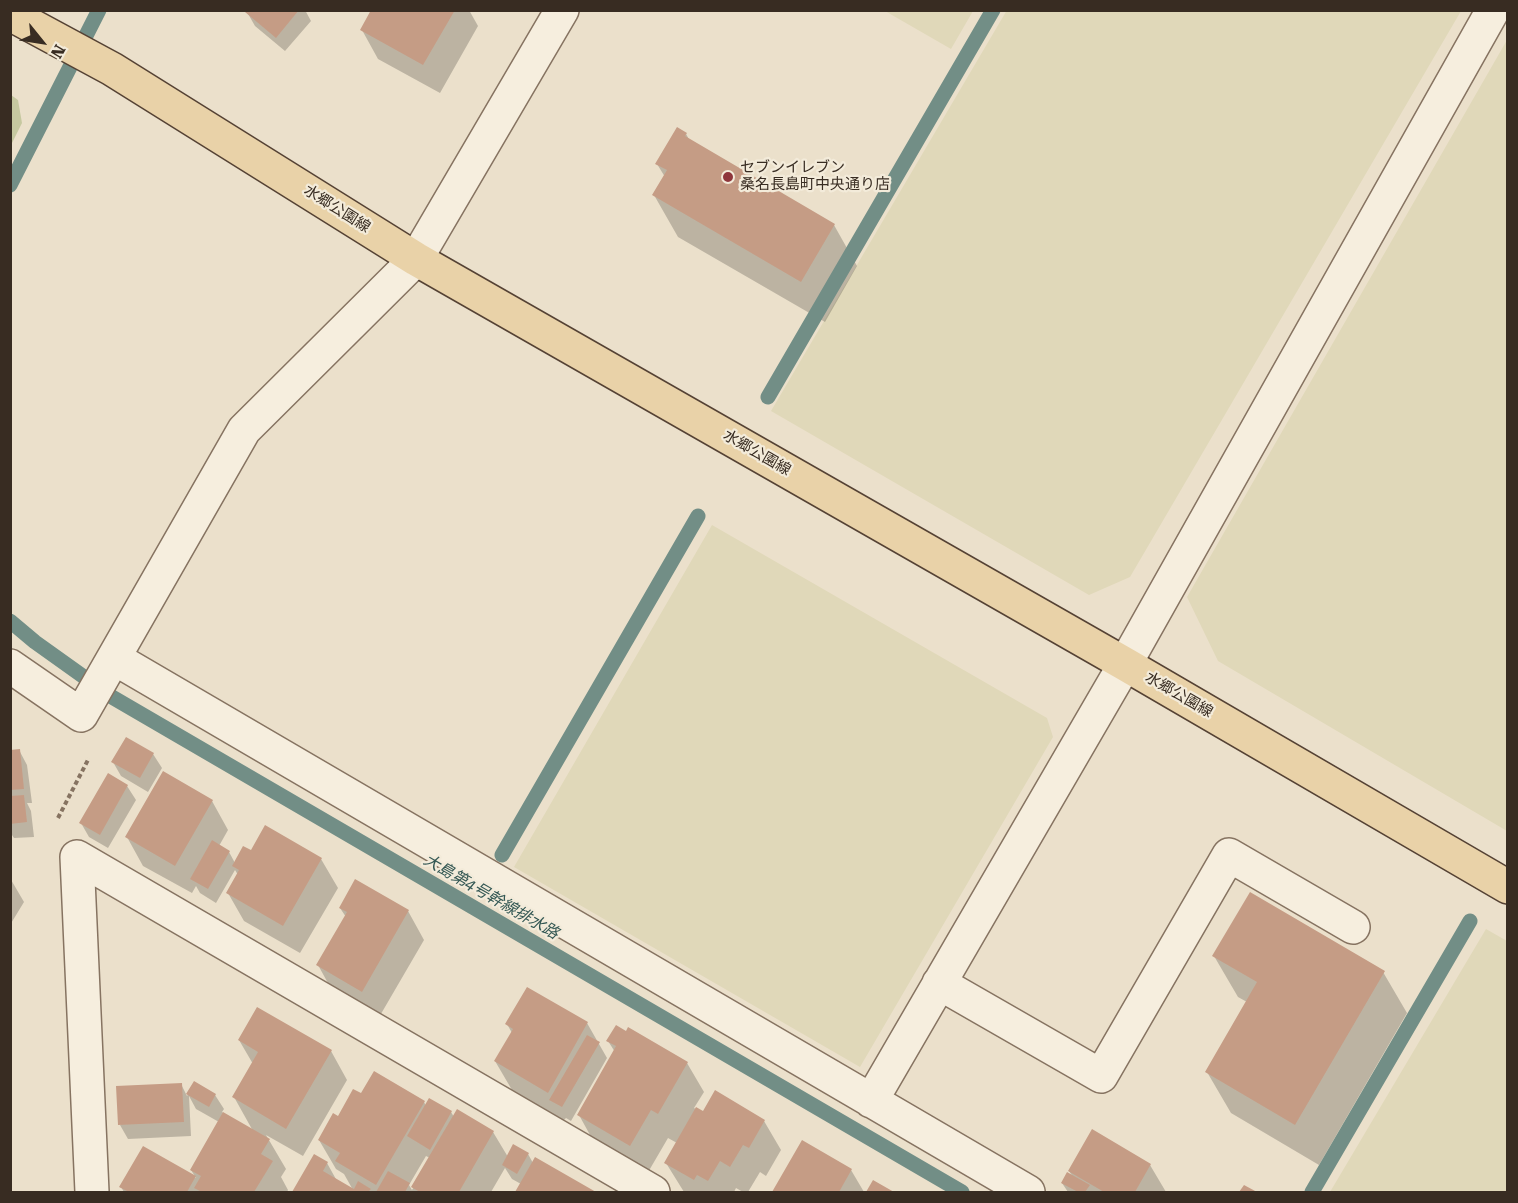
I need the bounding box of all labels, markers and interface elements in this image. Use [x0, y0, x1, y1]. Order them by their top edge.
north arrow [12, 12, 72, 72]
text: N [47, 41, 69, 61]
place label: セブンイレブン 桑名長島町中央通り店 [740, 159, 890, 194]
marker: セブンイレブン 桑名長島町中央通り店 [721, 170, 735, 184]
street label: 水郷公園線 [300, 181, 374, 237]
street label: 水郷公園線 [720, 426, 794, 480]
street label: 水郷公園線 [1142, 668, 1216, 722]
water label: 大島第4号幹線排水路 [420, 850, 562, 944]

